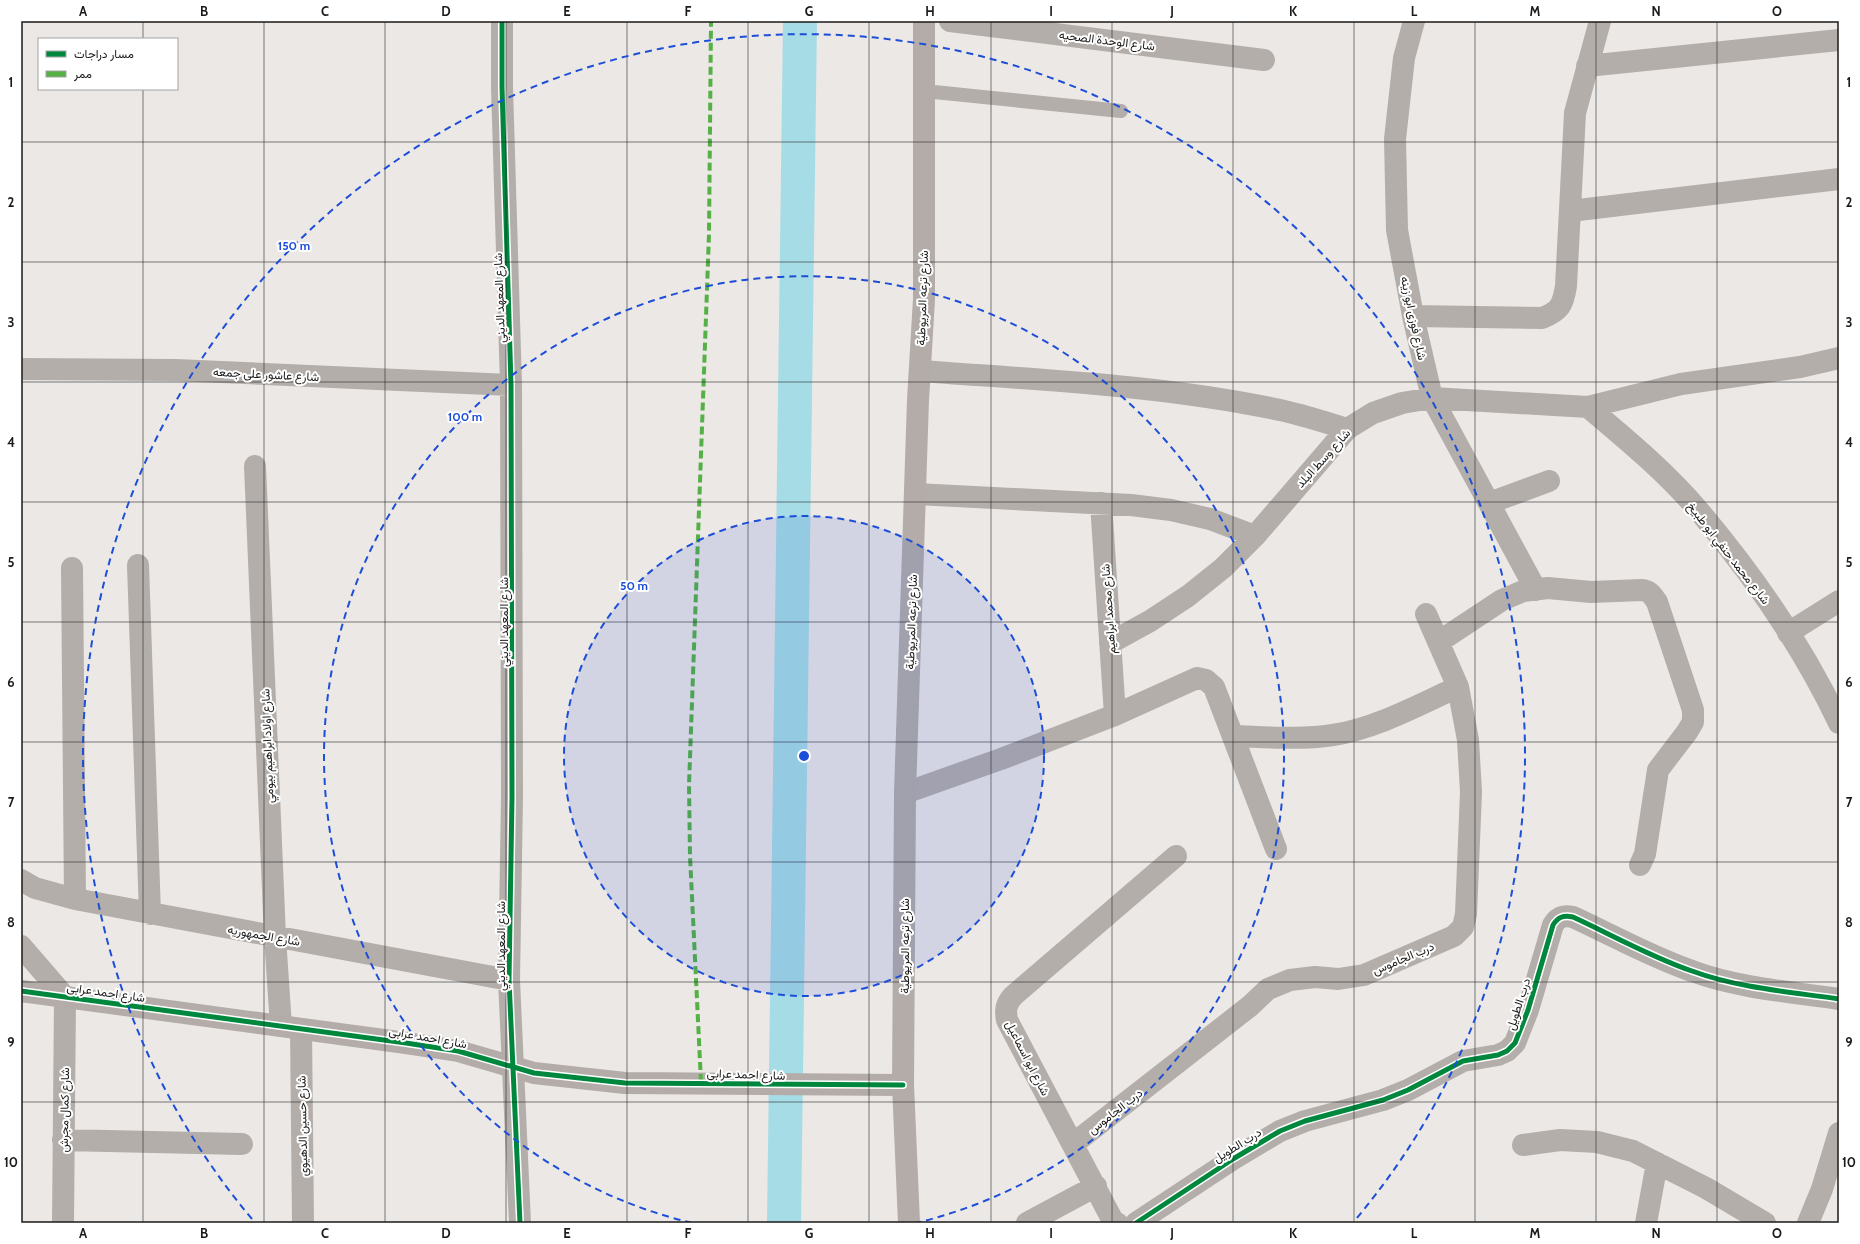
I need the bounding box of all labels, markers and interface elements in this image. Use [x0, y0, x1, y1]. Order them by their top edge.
text: A [79, 3, 88, 19]
text: B [200, 3, 208, 19]
text: C [321, 3, 329, 19]
text: D [441, 3, 451, 19]
text: E [563, 3, 571, 19]
text: F [685, 3, 692, 19]
text: G [805, 3, 814, 19]
text: H [925, 3, 935, 19]
text: I [1049, 3, 1053, 19]
text: J [1169, 3, 1174, 19]
text: K [1289, 3, 1298, 19]
text: L [1411, 3, 1418, 19]
text: M [1530, 3, 1541, 19]
text: N [1651, 3, 1661, 19]
text: O [1772, 3, 1782, 19]
street label: شارع الوحدة الصحيه [1058, 27, 1156, 55]
legend [38, 38, 178, 90]
text: مسار دراجات [74, 46, 134, 62]
text: ممر [73, 66, 92, 82]
text: 1 [9, 74, 13, 90]
text: 1 [1847, 74, 1851, 90]
text: 2 [8, 194, 15, 210]
text: 2 [1846, 194, 1853, 210]
text: 150 m [278, 238, 310, 253]
street label: شارع ترعه المريوطية [913, 250, 933, 346]
street label: شارع المعهد الديني [490, 253, 511, 343]
street label: شارع فوزى ابو زينه [1396, 275, 1430, 362]
text: 3 [7, 314, 15, 330]
text: 3 [1845, 314, 1853, 330]
street label: شارع عاشور على جمعه [212, 364, 320, 386]
text: 100 m [448, 409, 482, 424]
street label: شارع وسط البلد [1293, 425, 1355, 492]
text: 4 [7, 434, 15, 450]
text: 4 [1845, 434, 1853, 450]
street label: شارع محمد حنفي ابو طبيخ [1682, 499, 1774, 609]
text: 5 [8, 554, 15, 570]
text: 5 [1846, 554, 1853, 570]
street label: شارع محمد ابراهيم [1097, 563, 1121, 655]
street label: شارع ترعه المريوطية [902, 574, 922, 670]
street label: شارع المعهد الديني [496, 577, 514, 667]
text: 50 m [620, 578, 648, 593]
text: 6 [7, 674, 15, 690]
text: 6 [1845, 674, 1853, 690]
street label: شارع اولاد ابراهيم بيومي [258, 688, 279, 803]
centre of rings [797, 749, 811, 763]
text: 7 [8, 794, 15, 810]
text: 7 [1846, 794, 1853, 810]
street label: شارع ترعه المريوطية [897, 898, 914, 994]
street label: شارع المعهد الديني [493, 901, 511, 991]
text: 8 [7, 914, 15, 930]
text: 8 [1845, 914, 1853, 930]
street label: شارع الجمهوريه [226, 921, 302, 951]
street label: درب الجاموس [1370, 938, 1437, 979]
street label: درب الطويل [1503, 976, 1535, 1032]
street label: شارع احمد عرابى [66, 979, 146, 1007]
street label: شارع ابو اسماعيل [1001, 1018, 1053, 1099]
street label: شارع احمد عرابى [387, 1023, 468, 1053]
text: 9 [7, 1034, 15, 1050]
text: 9 [1845, 1034, 1853, 1050]
street label: شارع احمد عرابى [706, 1065, 786, 1085]
street label: شارع كمال مجرش [56, 1067, 74, 1153]
street label: شارع حسين الدهيوي [294, 1075, 313, 1177]
street label: درب الجاموس [1085, 1085, 1146, 1138]
street label: درب الطويل [1210, 1124, 1265, 1167]
text: 10 [4, 1154, 18, 1170]
text: 10 [1842, 1154, 1856, 1170]
text: A [79, 1225, 88, 1241]
text: B [200, 1225, 208, 1241]
text: C [321, 1225, 329, 1241]
text: D [441, 1225, 451, 1241]
text: E [563, 1225, 571, 1241]
text: F [685, 1225, 692, 1241]
text: G [805, 1225, 814, 1241]
text: H [925, 1225, 935, 1241]
text: I [1049, 1225, 1053, 1241]
text: J [1169, 1225, 1174, 1241]
text: K [1289, 1225, 1298, 1241]
text: L [1411, 1225, 1418, 1241]
text: M [1530, 1225, 1541, 1241]
text: N [1651, 1225, 1661, 1241]
text: O [1772, 1225, 1782, 1241]

